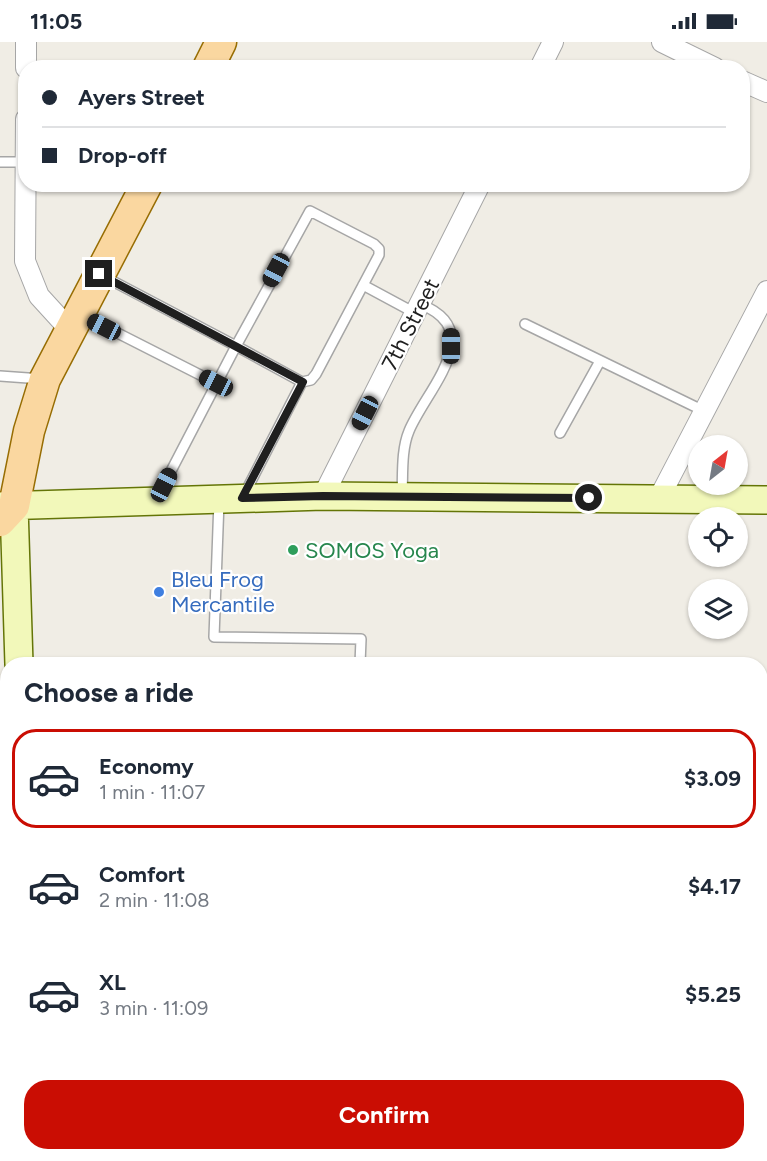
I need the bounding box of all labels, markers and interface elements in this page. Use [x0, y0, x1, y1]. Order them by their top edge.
text: 11:05 [30, 8, 82, 35]
text: Ayers Street [78, 84, 205, 111]
text: Drop-off [78, 142, 167, 169]
car [260, 250, 292, 290]
route end [85, 260, 112, 287]
street label: 7th Street [376, 274, 445, 375]
car [84, 311, 124, 343]
car [442, 328, 460, 364]
car [196, 367, 236, 399]
car [349, 393, 381, 433]
north arrow [688, 435, 748, 495]
map controls [688, 435, 748, 639]
car [148, 465, 180, 505]
route start [575, 484, 602, 511]
button: locate [688, 507, 748, 567]
place label: SOMOS Yoga [305, 537, 439, 564]
marker: SOMOS Yoga [286, 543, 300, 557]
place label: Bleu Frog Mercantile [171, 566, 275, 618]
button: layers [688, 579, 748, 639]
marker: Bleu Frog Mercantile [152, 585, 166, 599]
text: Choose a ride [24, 676, 193, 709]
icon: car [27, 752, 81, 806]
text: Economy [99, 753, 194, 780]
text: $3.09 [684, 765, 741, 792]
text: 1 min · 11:07 [99, 780, 205, 804]
icon: car [27, 860, 81, 914]
text: Comfort [99, 861, 185, 888]
text: $4.17 [688, 873, 741, 900]
text: 2 min · 11:08 [99, 888, 210, 912]
icon: car [27, 968, 81, 1022]
text: XL [99, 969, 126, 996]
text: $5.25 [685, 981, 741, 1008]
text: 3 min · 11:09 [99, 996, 208, 1020]
button: Confirm [24, 1080, 744, 1149]

